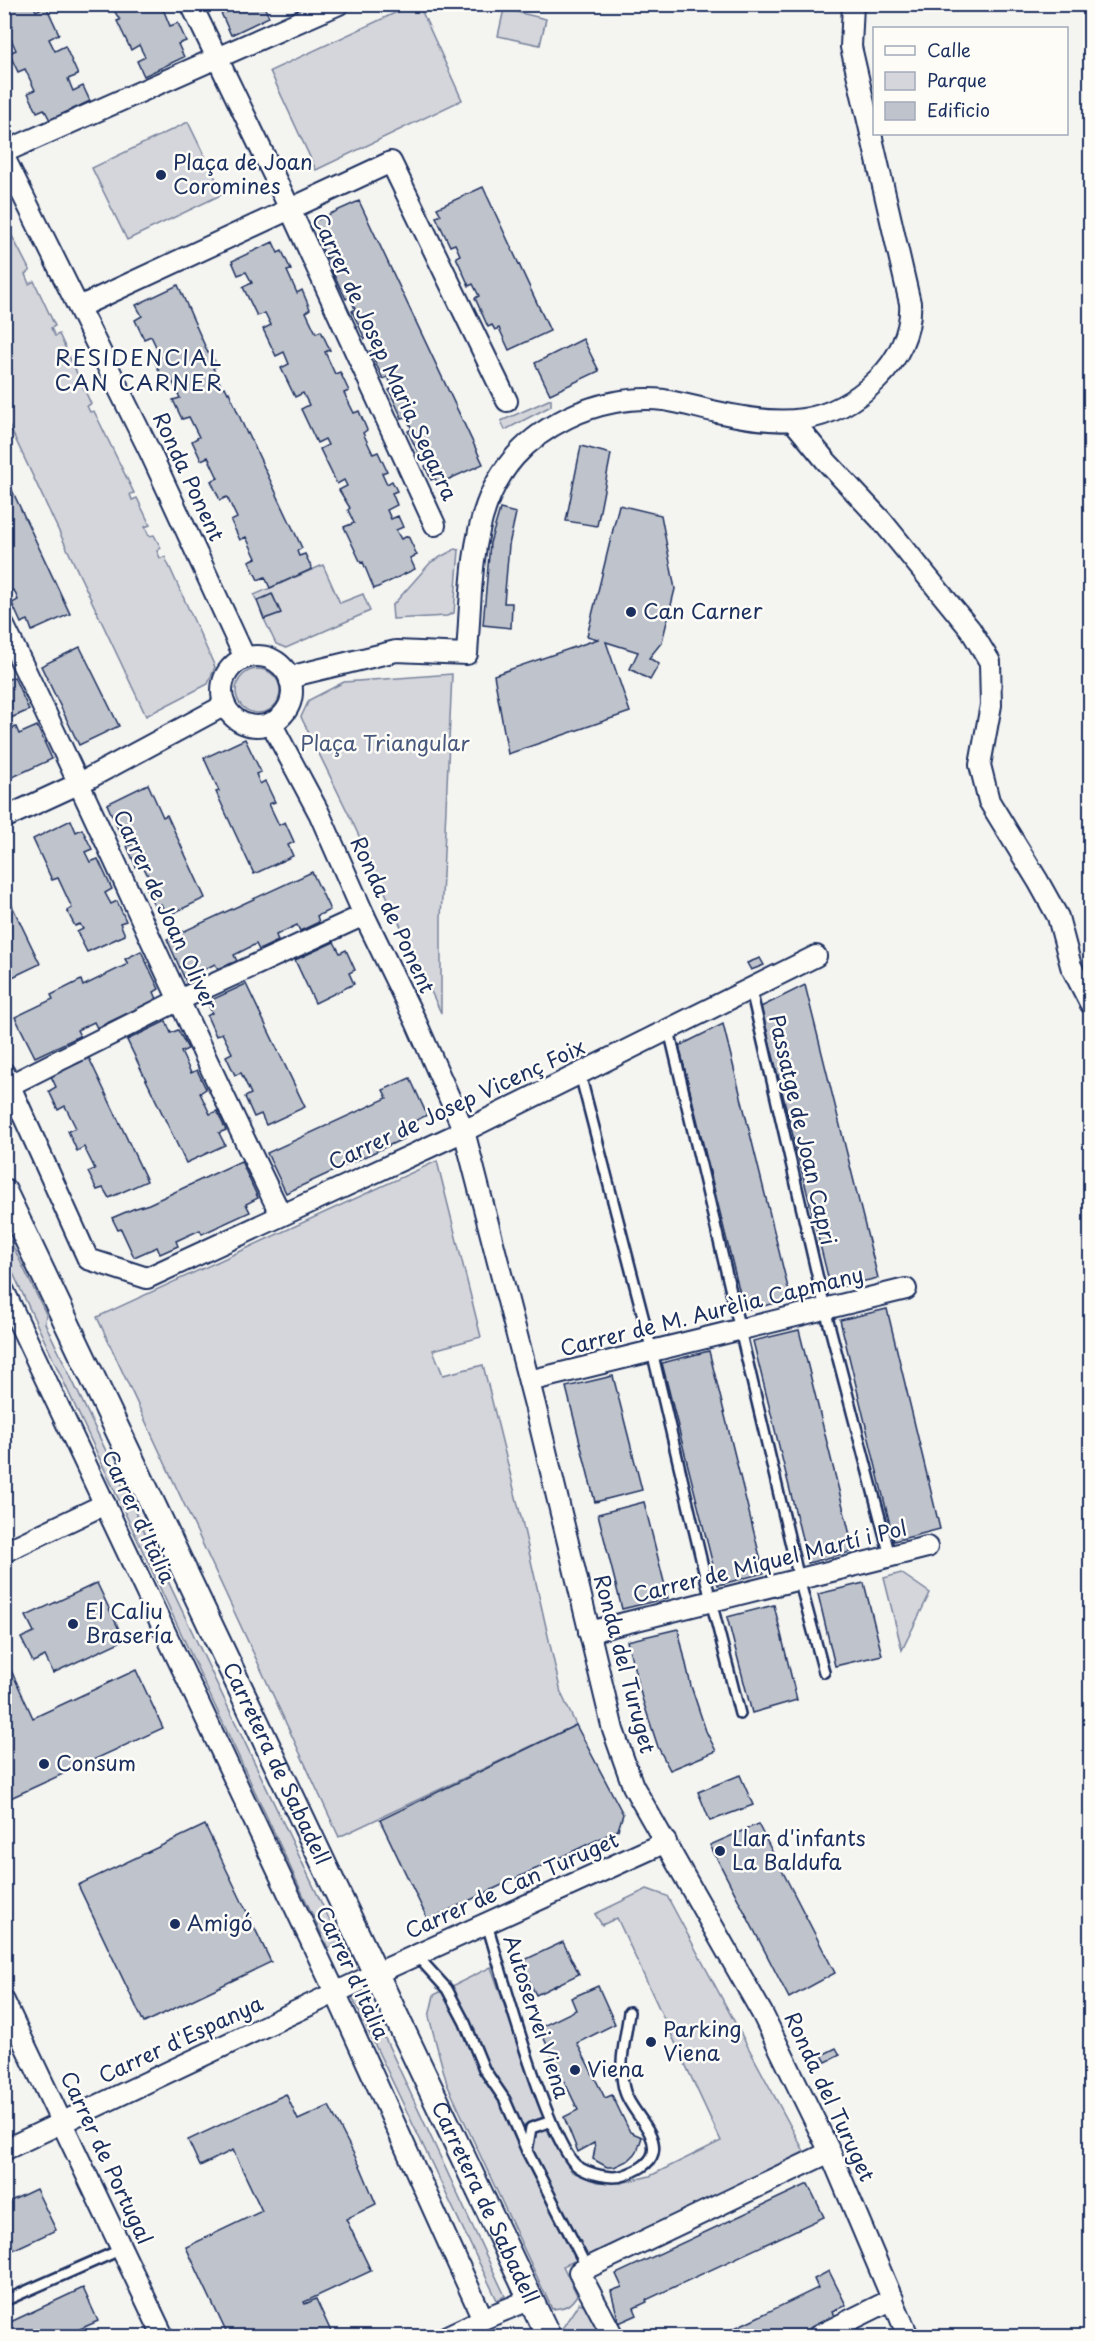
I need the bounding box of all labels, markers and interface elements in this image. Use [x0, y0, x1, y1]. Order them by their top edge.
legend [873, 27, 1068, 135]
text: Calle [927, 36, 971, 63]
text: Parque [927, 66, 987, 93]
text: Edificio [927, 96, 990, 123]
place label: Plaça de Joan Coromines [173, 145, 313, 201]
marker: Plaça de Joan Coromines [154, 168, 168, 182]
street label: Carrer de Josep Maria Segarra [305, 207, 467, 506]
district label: RESIDENCIAL CAN CARNER [54, 340, 224, 398]
street label: Ronda Ponent [146, 406, 234, 546]
place label: Can Carner [643, 594, 763, 626]
marker: Can Carner [624, 605, 638, 619]
park label: Plaça Triangular [300, 726, 470, 758]
street label: Carrer de Joan Oliver [106, 804, 227, 1015]
street label: Ronda de Ponent [343, 830, 444, 998]
street label: Passatge de Joan Capri [762, 1011, 846, 1248]
street label: Carrer de Josep Vicenç Foix [323, 1030, 590, 1177]
street label: Carrer de M. Aurèlia Capmany [557, 1257, 867, 1363]
street label: Carrer d'Itàlia [95, 1444, 185, 1588]
street label: Carrer de Miquel Martí i Pol [629, 1510, 910, 1610]
street label: Ronda del Turuget [587, 1570, 665, 1757]
place label: El Caliu Brasería [85, 1594, 174, 1650]
marker: El Caliu Brasería [66, 1617, 80, 1631]
street label: Carretera de Sabadell [216, 1656, 340, 1869]
place label: Consum [56, 1746, 136, 1778]
marker: Consum [37, 1757, 51, 1771]
place label: Llar d'infants La Baldufa [732, 1821, 866, 1877]
street label: Carrer de Can Turuget [399, 1823, 623, 1946]
marker: Llar d'infants La Baldufa [713, 1844, 727, 1858]
street label: Carrer d'Itàlia [309, 1900, 399, 2044]
place label: Amigó [187, 1906, 253, 1938]
marker: Amigó [168, 1917, 182, 1931]
street label: Autoservei Viena [496, 1931, 579, 2102]
street label: Carrer d'Espanya [93, 1986, 268, 2090]
street label: Ronda del Turuget [777, 2006, 884, 2186]
place label: Parking Viena [663, 2012, 742, 2068]
marker: Parking Viena [644, 2035, 658, 2049]
place label: Viena [587, 2052, 644, 2084]
marker: Viena [568, 2063, 582, 2077]
street label: Carrer de Portugal [54, 2065, 162, 2249]
street label: Carretera de Sabadell [425, 2095, 548, 2308]

